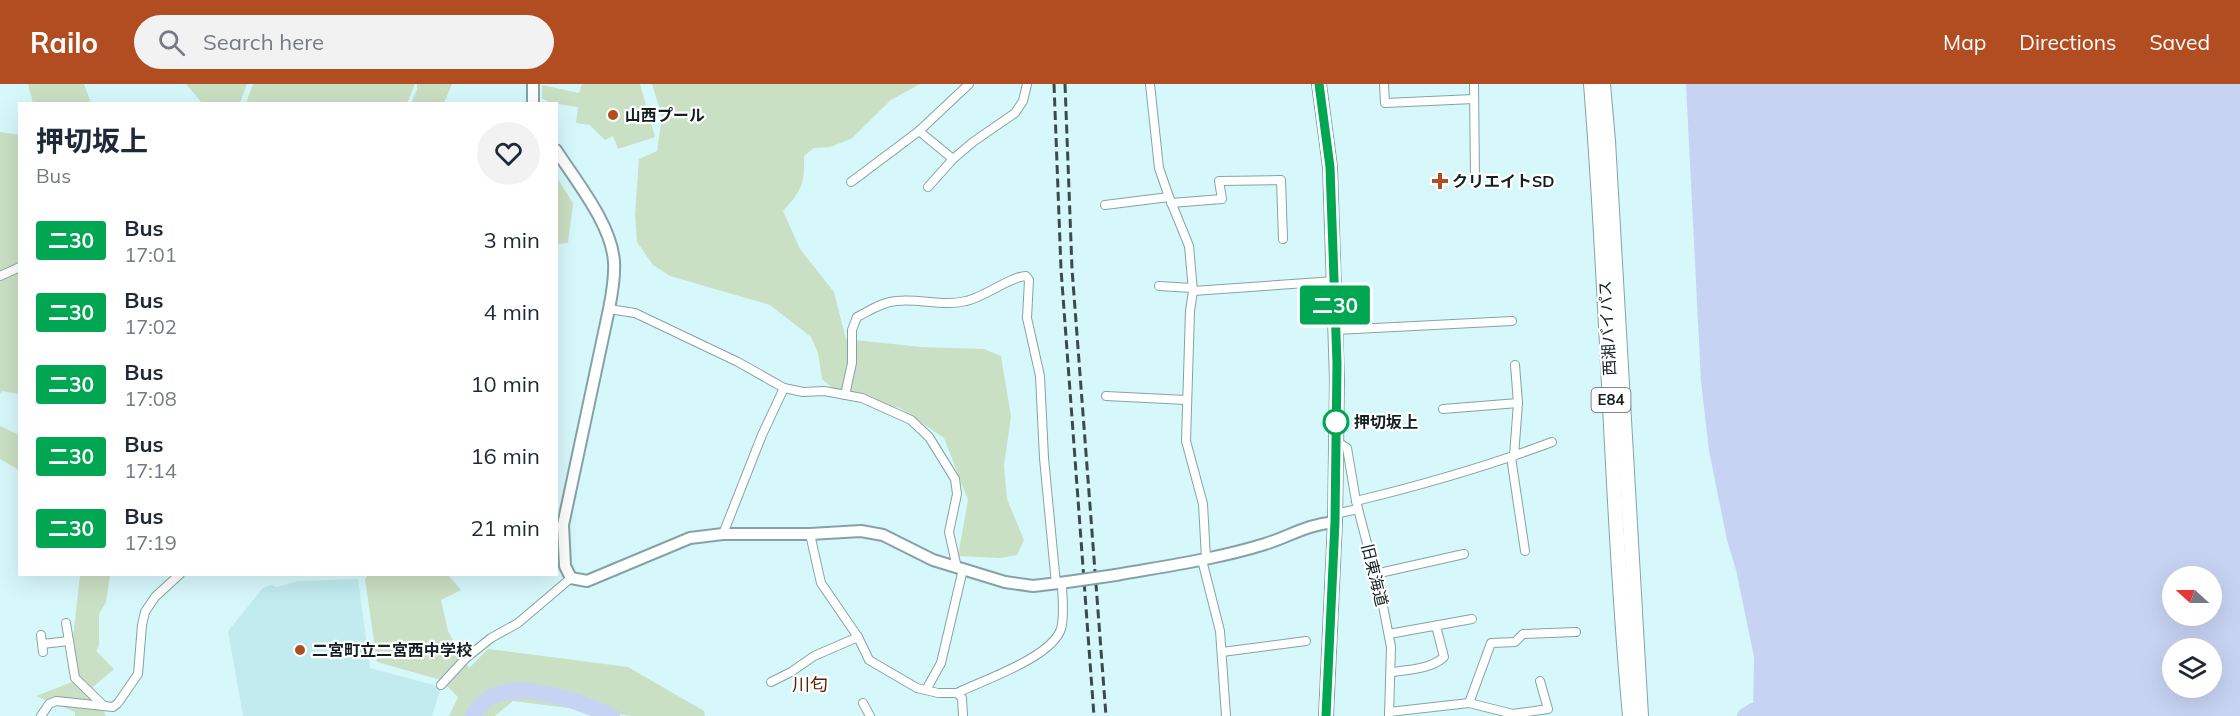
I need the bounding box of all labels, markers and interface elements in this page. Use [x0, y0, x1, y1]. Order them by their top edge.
search box [134, 15, 554, 69]
text: Railo [30, 25, 98, 60]
icon: search [155, 26, 188, 59]
text: Search here [203, 28, 324, 56]
text: Map [1943, 29, 1986, 55]
text: Directions [2019, 29, 2116, 55]
text: Saved [2149, 29, 2210, 55]
place label: 山西プール [625, 105, 705, 125]
marker: 山西プール [606, 108, 620, 122]
button: heart [477, 122, 540, 185]
text: 押切坂上 [36, 123, 148, 158]
text: Bus [36, 163, 71, 188]
place label: クリエイトSD [1452, 171, 1555, 191]
marker: クリエイトSD [1433, 174, 1447, 188]
text: Bus [124, 214, 164, 242]
text: 3 min [484, 226, 540, 254]
text: 二30 [48, 227, 94, 253]
text: 17:01 [124, 242, 177, 267]
street label: 西湘バイパス [1595, 280, 1619, 376]
text: Bus [124, 286, 164, 314]
line badge: 二30 [1300, 286, 1370, 324]
text: 二30 [1312, 292, 1358, 318]
text: 4 min [484, 298, 540, 326]
text: 二30 [48, 299, 94, 325]
text: 17:02 [124, 314, 177, 339]
text: Bus [124, 358, 164, 386]
text: 10 min [470, 370, 540, 398]
text: 二30 [48, 371, 94, 397]
text: 17:08 [124, 386, 177, 411]
road number: E84 [1592, 388, 1630, 412]
marker: 押切坂上 [1323, 409, 1349, 435]
place label: 押切坂上 [1354, 412, 1418, 432]
text: Bus [124, 430, 164, 458]
text: 16 min [470, 442, 540, 470]
text: 二30 [48, 443, 94, 469]
text: 17:14 [124, 458, 177, 483]
text: Bus [124, 502, 164, 530]
text: 21 min [470, 514, 540, 542]
text: 二30 [48, 515, 94, 541]
text: 17:19 [124, 530, 177, 555]
street label: 旧東海道 [1358, 542, 1392, 608]
north arrow [2162, 566, 2222, 626]
map controls [2162, 566, 2222, 698]
button: layers [2162, 638, 2222, 698]
place label: 二宮町立二宮西中学校 [312, 640, 472, 660]
marker: 二宮町立二宮西中学校 [293, 643, 307, 657]
district label: 川匂 [792, 673, 828, 696]

